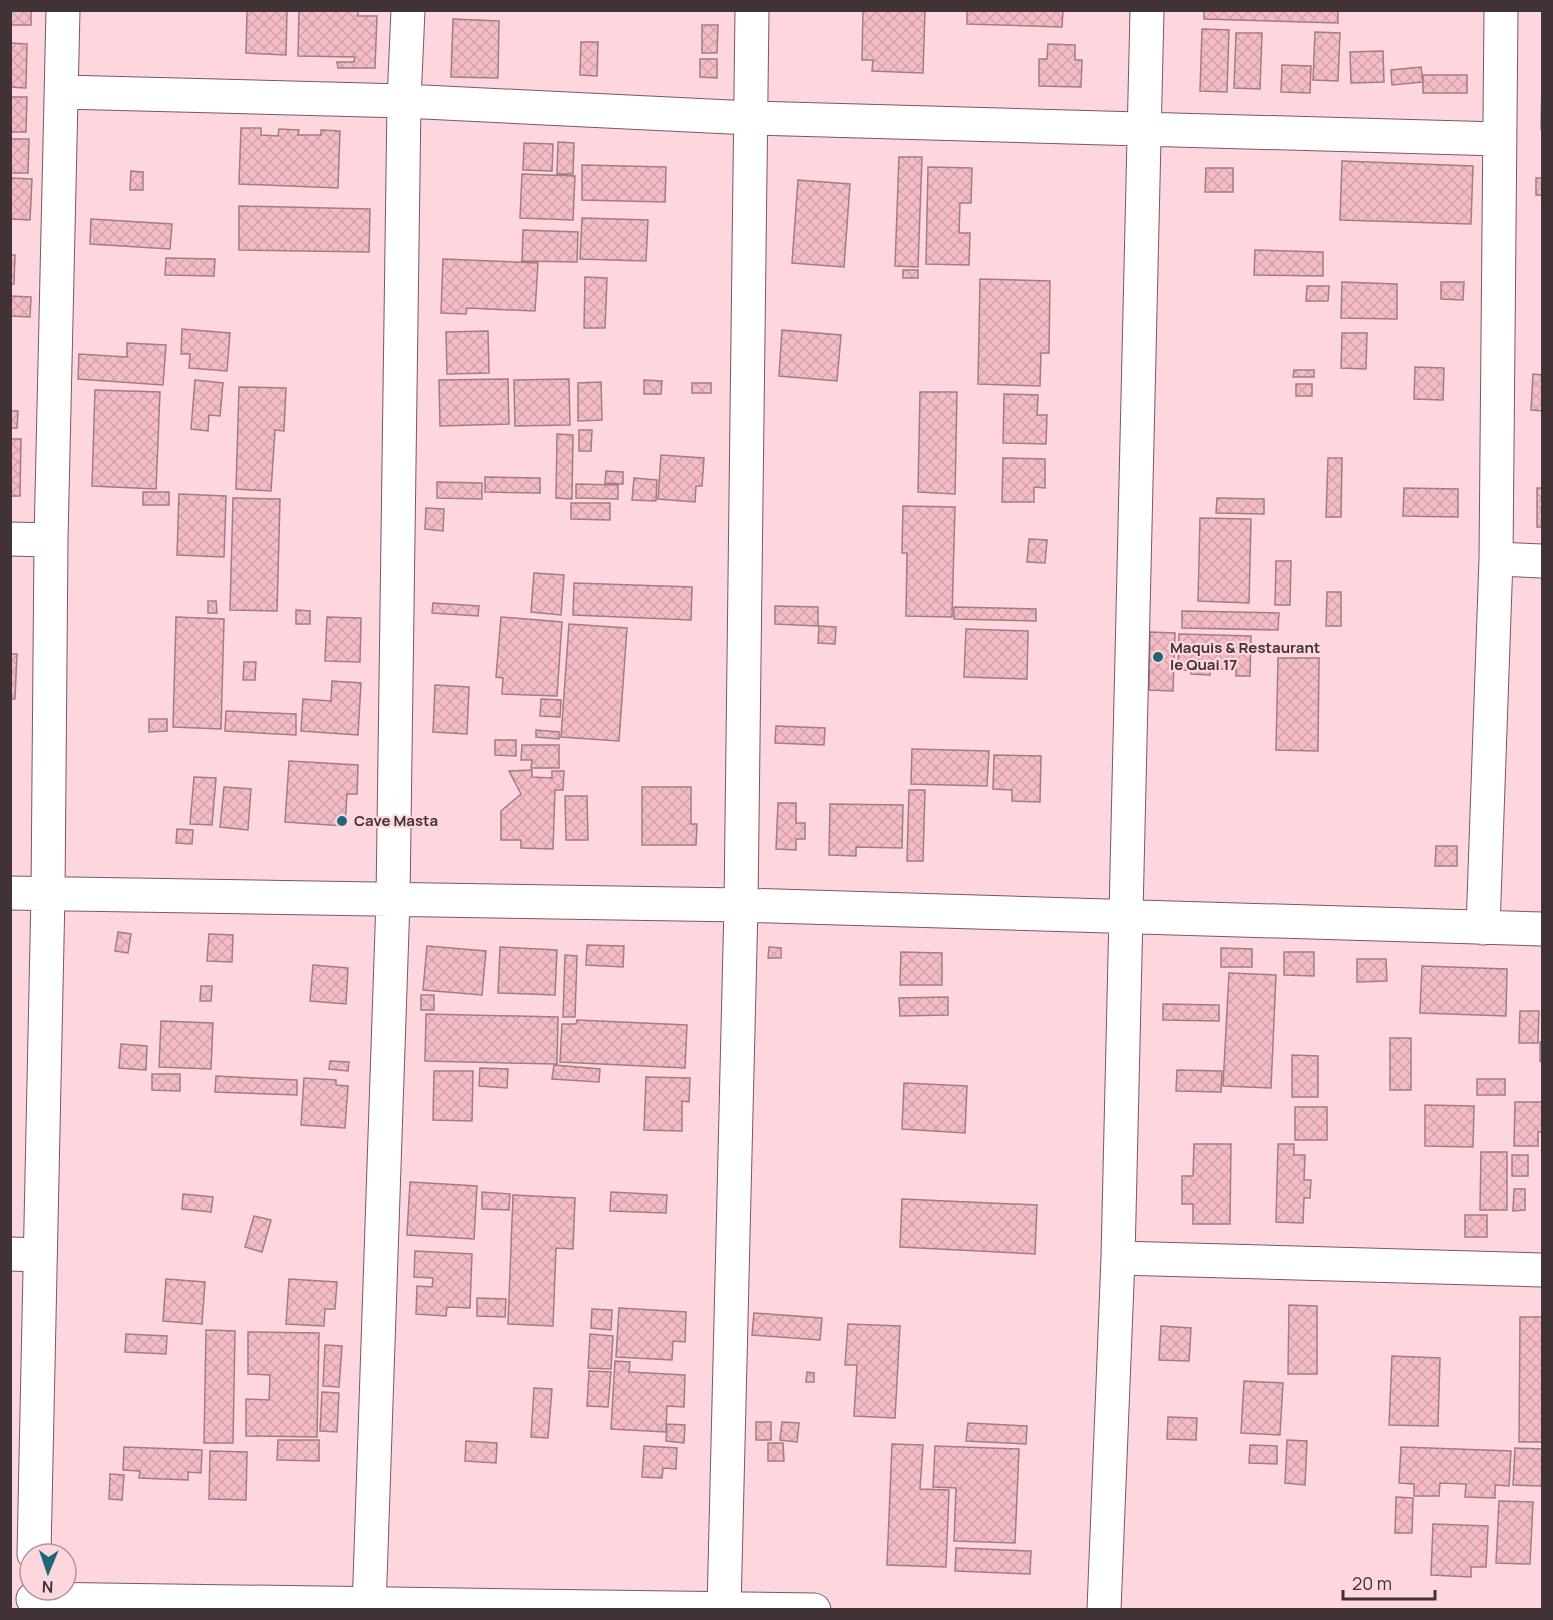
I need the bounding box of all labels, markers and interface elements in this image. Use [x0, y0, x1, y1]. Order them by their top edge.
place label: Maquis & Restaurant le Quai 17 [1170, 637, 1320, 675]
marker: Maquis & Restaurant le Quai 17 [1151, 650, 1165, 664]
place label: Cave Masta [354, 810, 438, 831]
marker: Cave Masta [335, 814, 349, 828]
north arrow [18, 1542, 78, 1602]
scale bar [1343, 1563, 1434, 1601]
text: 20 m [1352, 1571, 1392, 1595]
text: N [41, 1576, 54, 1598]

